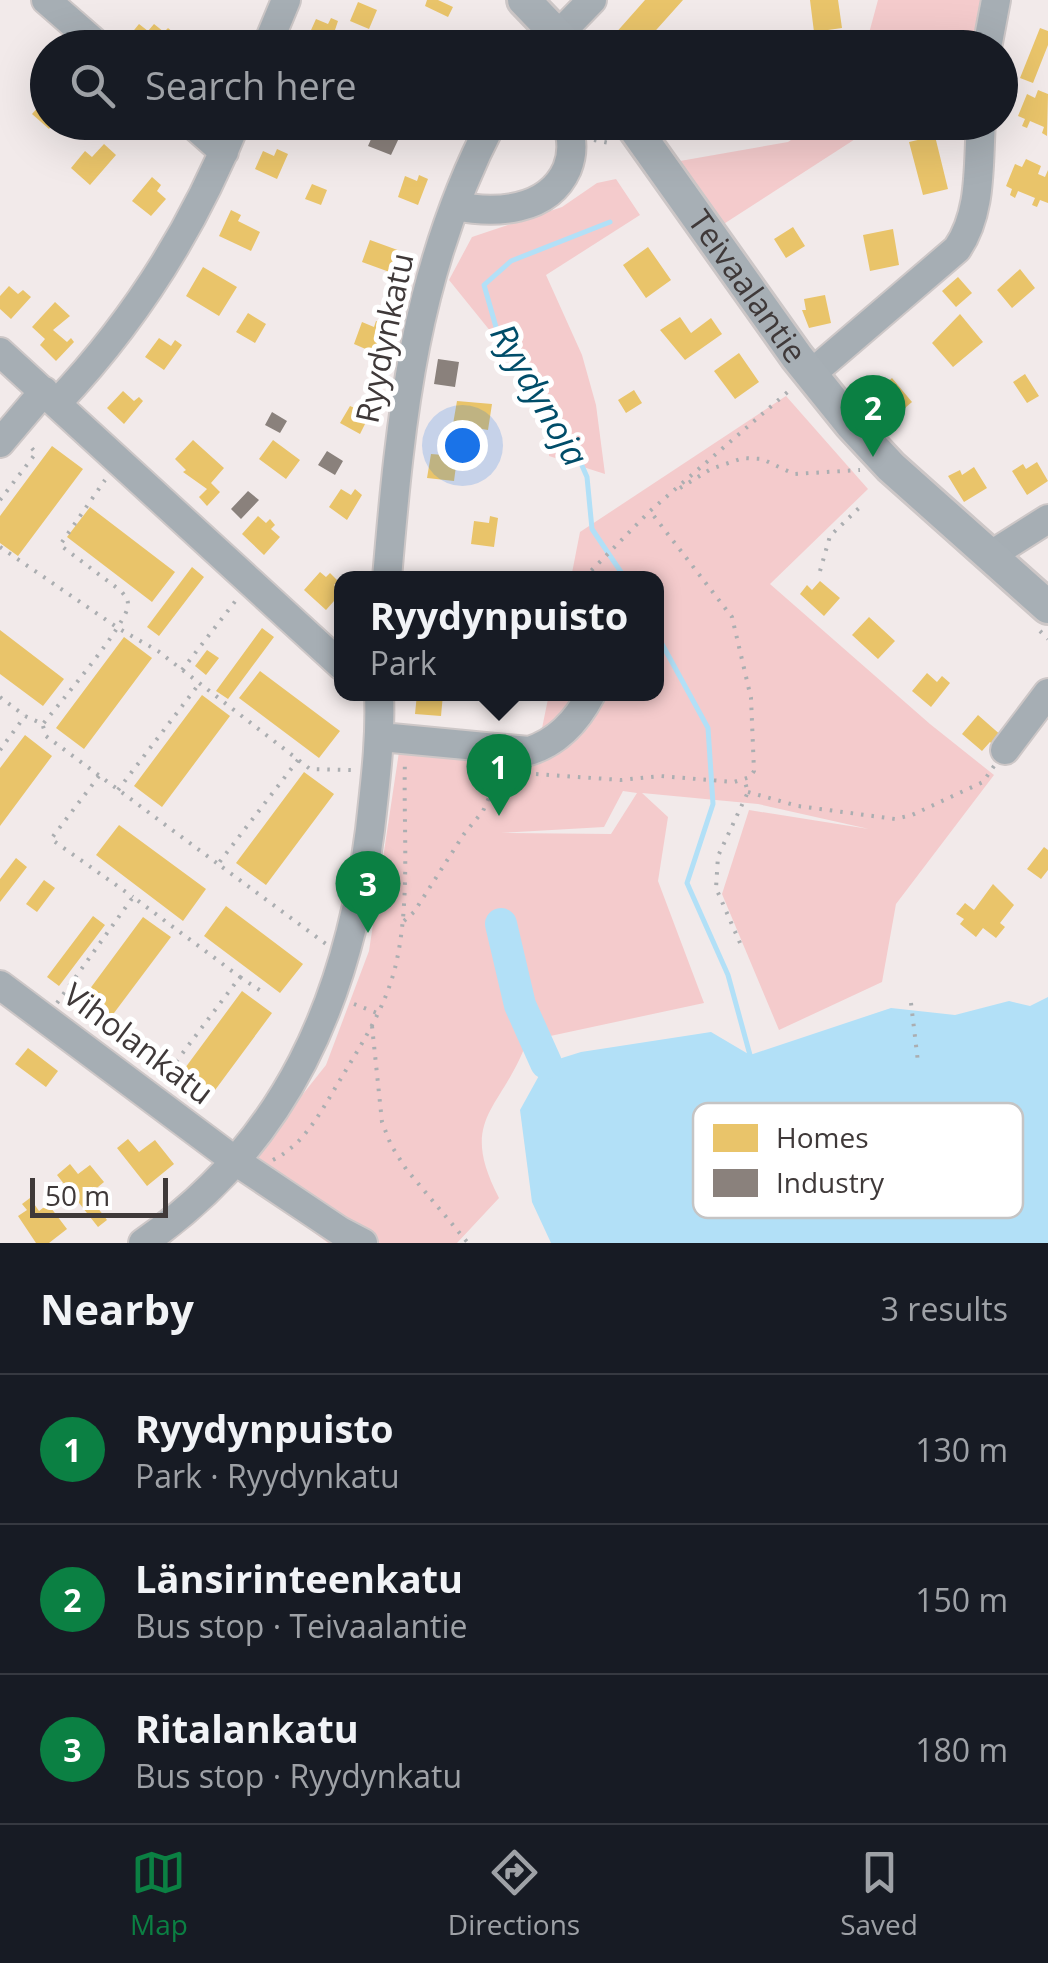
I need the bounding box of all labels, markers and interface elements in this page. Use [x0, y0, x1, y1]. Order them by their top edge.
search box [30, 30, 1018, 140]
icon: search [65, 58, 120, 113]
text: Search here [145, 59, 357, 111]
street label: Teivaalantie [679, 201, 817, 371]
street label: Ryydynkatu [345, 249, 423, 427]
water label: Ryydynoja [481, 314, 600, 474]
pin: 2 [840, 374, 906, 457]
your location [437, 420, 488, 471]
popup [334, 571, 664, 701]
text: Ryydynpuisto [370, 589, 628, 641]
text: Park [370, 641, 437, 684]
pin: 1 [466, 734, 532, 816]
pin: 3 [336, 850, 400, 933]
street label: Viholankatu [55, 972, 223, 1113]
legend [693, 1103, 1023, 1218]
text: Homes [776, 1118, 868, 1156]
text: Industry [776, 1163, 885, 1201]
scale bar [30, 1173, 168, 1218]
text: 50 m [45, 1176, 110, 1214]
text: Nearby [40, 1280, 194, 1337]
text: 3 results [881, 1287, 1008, 1330]
text: Ryydynpuisto [135, 1402, 394, 1454]
text: 1 [63, 1428, 82, 1471]
text: 130 m [915, 1428, 1008, 1471]
text: Park · Ryydynkatu [135, 1454, 400, 1497]
text: Länsirinteenkatu [135, 1552, 463, 1604]
text: 2 [63, 1578, 82, 1621]
text: 150 m [915, 1578, 1008, 1621]
text: Bus stop · Teivaalantie [135, 1604, 468, 1647]
text: Ritalankatu [135, 1702, 359, 1754]
text: 3 [63, 1728, 82, 1771]
text: 180 m [915, 1728, 1008, 1771]
text: Bus stop · Ryydynkatu [135, 1754, 462, 1797]
tab: Map [130, 1845, 188, 1943]
tab: Directions [448, 1845, 580, 1943]
tab: Saved [840, 1845, 918, 1943]

